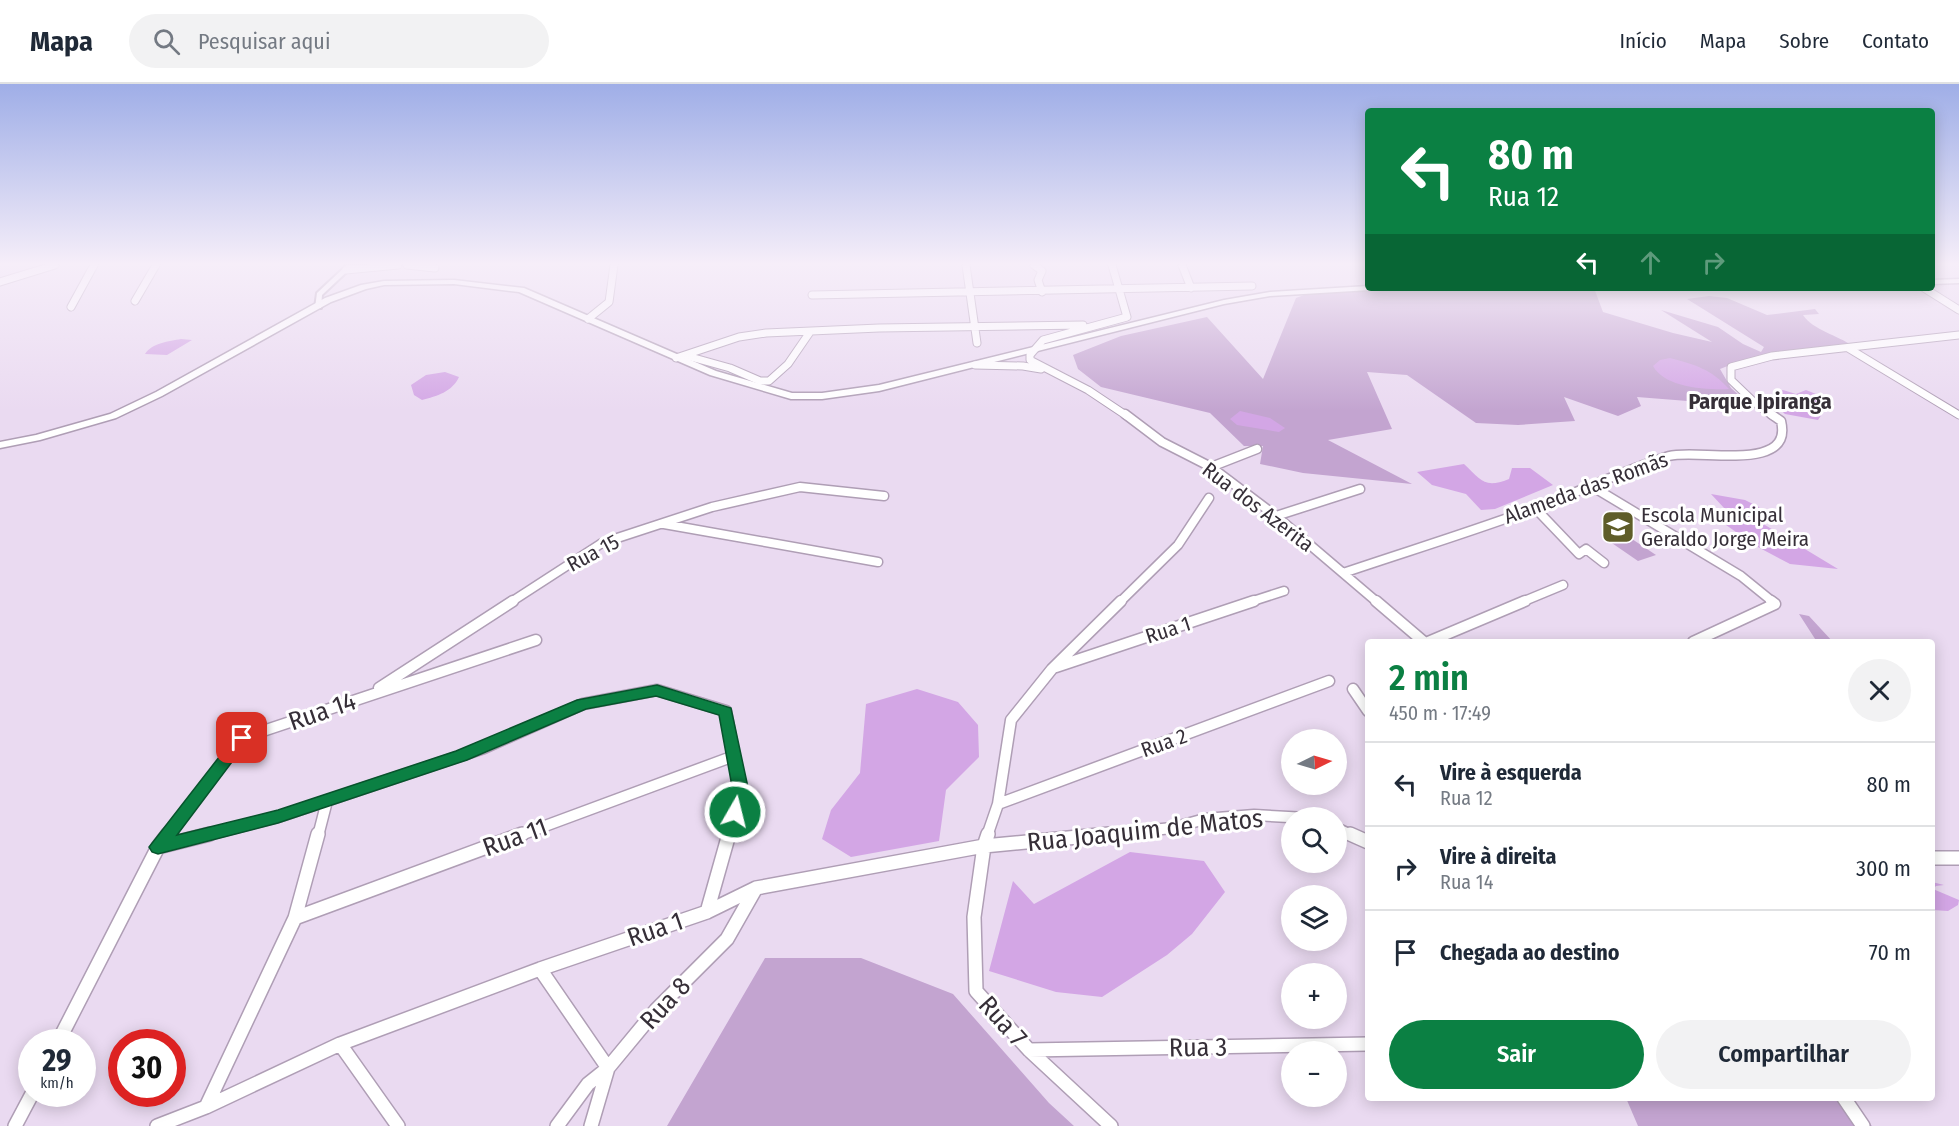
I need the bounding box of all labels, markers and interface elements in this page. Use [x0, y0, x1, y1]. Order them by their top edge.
search box [129, 14, 549, 68]
text: Mapa [30, 25, 93, 58]
icon: search [150, 25, 183, 58]
text: Pesquisar aqui [198, 28, 330, 55]
text: Início [1620, 28, 1667, 54]
text: Mapa [1700, 28, 1746, 54]
text: Sobre [1779, 28, 1829, 54]
text: Contato [1862, 28, 1929, 54]
text: 80 m [1488, 130, 1574, 180]
icon: left [1389, 132, 1467, 210]
text: Rua 12 [1488, 181, 1559, 213]
icon: left [1571, 246, 1604, 279]
icon: ahead [1634, 246, 1667, 279]
icon: right [1697, 246, 1730, 279]
district label: Parque Ipiranga [1688, 388, 1832, 415]
street label: Alameda das Romãs [1500, 446, 1672, 530]
street label: Rua dos Azerita [1197, 457, 1319, 557]
place label: Escola Municipal Geraldo Jorge Meira [1641, 502, 1809, 552]
school or university icon: Escola Municipal Geraldo Jorge Meira [1600, 509, 1636, 545]
street label: Rua 15 [562, 528, 624, 578]
street label: Rua 1 [1142, 611, 1194, 649]
text: 2 min [1389, 656, 1469, 700]
button: close [1848, 659, 1911, 722]
street label: Rua 14 [284, 686, 360, 737]
text: 450 m · 17:49 [1389, 701, 1491, 725]
pin [216, 712, 267, 763]
icon: arrive [225, 721, 258, 754]
street label: Rua 2 [1138, 723, 1190, 763]
north arrow [1281, 729, 1347, 795]
map controls [1281, 729, 1347, 1107]
text: Vire à esquerda [1440, 759, 1582, 786]
icon: left [1389, 768, 1422, 801]
text: 80 m [1866, 771, 1911, 798]
position arrow [703, 780, 767, 844]
text: Rua 12 [1440, 786, 1492, 810]
street label: Rua Joaquim de Matos [1026, 803, 1265, 858]
button: search [1281, 807, 1347, 873]
street label: Rua 11 [479, 812, 552, 863]
text: Vire à direita [1440, 843, 1556, 870]
icon: right [1389, 852, 1422, 885]
text: 300 m [1856, 855, 1911, 882]
text: Rua 14 [1440, 870, 1493, 894]
button: layers [1281, 885, 1347, 951]
street label: Rua 1 [623, 906, 687, 953]
icon: arrive [1389, 936, 1422, 969]
text: Chegada ao destino [1440, 939, 1620, 966]
text: 70 m [1869, 939, 1911, 966]
button: + [1281, 963, 1347, 1029]
street label: Rua 8 [634, 971, 697, 1036]
street label: Rua 7 [972, 990, 1033, 1053]
button: Sair [1389, 1020, 1644, 1089]
button: Compartilhar [1656, 1020, 1911, 1089]
speed limit sign: 30 [108, 1029, 186, 1107]
street label: Rua 3 [1169, 1031, 1227, 1064]
button: − [1281, 1041, 1347, 1107]
text: 29 [42, 1043, 72, 1079]
text: km/h [40, 1074, 74, 1092]

